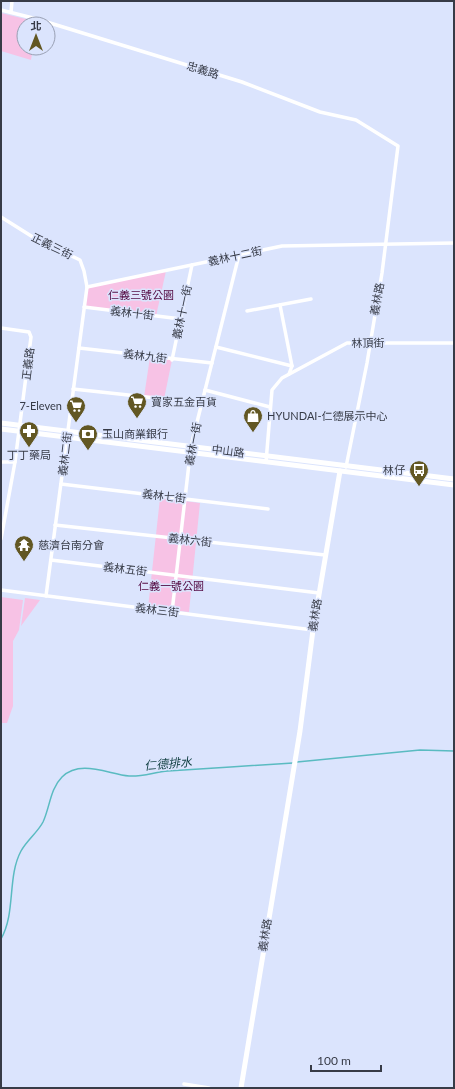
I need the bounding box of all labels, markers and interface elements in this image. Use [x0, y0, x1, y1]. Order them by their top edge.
north arrow [16, 16, 56, 56]
text: 北 [31, 19, 42, 32]
street label: 忠義路 [185, 58, 221, 81]
street label: 正義三街 [30, 230, 75, 261]
street label: 義林十二街 [207, 243, 263, 268]
street label: 義林路 [367, 282, 386, 316]
street label: 義林十一街 [169, 284, 194, 340]
park label: 仁義三號公園 [108, 288, 174, 301]
street label: 義林十街 [109, 303, 155, 322]
street label: 林頂街 [351, 336, 385, 349]
street label: 義林九街 [122, 346, 168, 365]
street label: 正義路 [19, 347, 36, 381]
supermarket icon: 寶家五金百貨 [126, 391, 148, 419]
supermarket icon: 7-Eleven [65, 395, 87, 423]
place label: 寶家五金百貨 [151, 395, 217, 408]
place label: 7-Eleven [19, 399, 62, 412]
shop icon: HYUNDAI-仁德展示中心 [242, 405, 264, 433]
place label: HYUNDAI-仁德展示中心 [267, 409, 388, 422]
pharmacy icon: 丁丁藥局 [18, 420, 40, 448]
street label: 義林一街 [182, 421, 203, 467]
bank icon: 玉山商業銀行 [77, 423, 99, 451]
place label: 玉山商業銀行 [102, 427, 168, 440]
street label: 義林二街 [55, 431, 74, 477]
street label: 中山路 [211, 442, 245, 459]
place label: 丁丁藥局 [7, 448, 51, 461]
bus stop icon: 林仔 [408, 459, 430, 487]
place label: 林仔 [383, 463, 405, 476]
street label: 義林七街 [141, 486, 187, 505]
street label: 義林六街 [167, 531, 213, 548]
temple icon: 慈濟台南分會 [13, 534, 35, 562]
place label: 慈濟台南分會 [38, 538, 104, 551]
street label: 義林五街 [102, 559, 148, 578]
park label: 仁義一號公園 [138, 579, 204, 592]
street label: 義林路 [306, 598, 324, 632]
street label: 義林三街 [134, 600, 180, 619]
water label: 仁德排水 [143, 754, 194, 773]
street label: 義林路 [256, 918, 274, 952]
scale bar [311, 1047, 381, 1073]
text: 100 m [317, 1053, 351, 1068]

